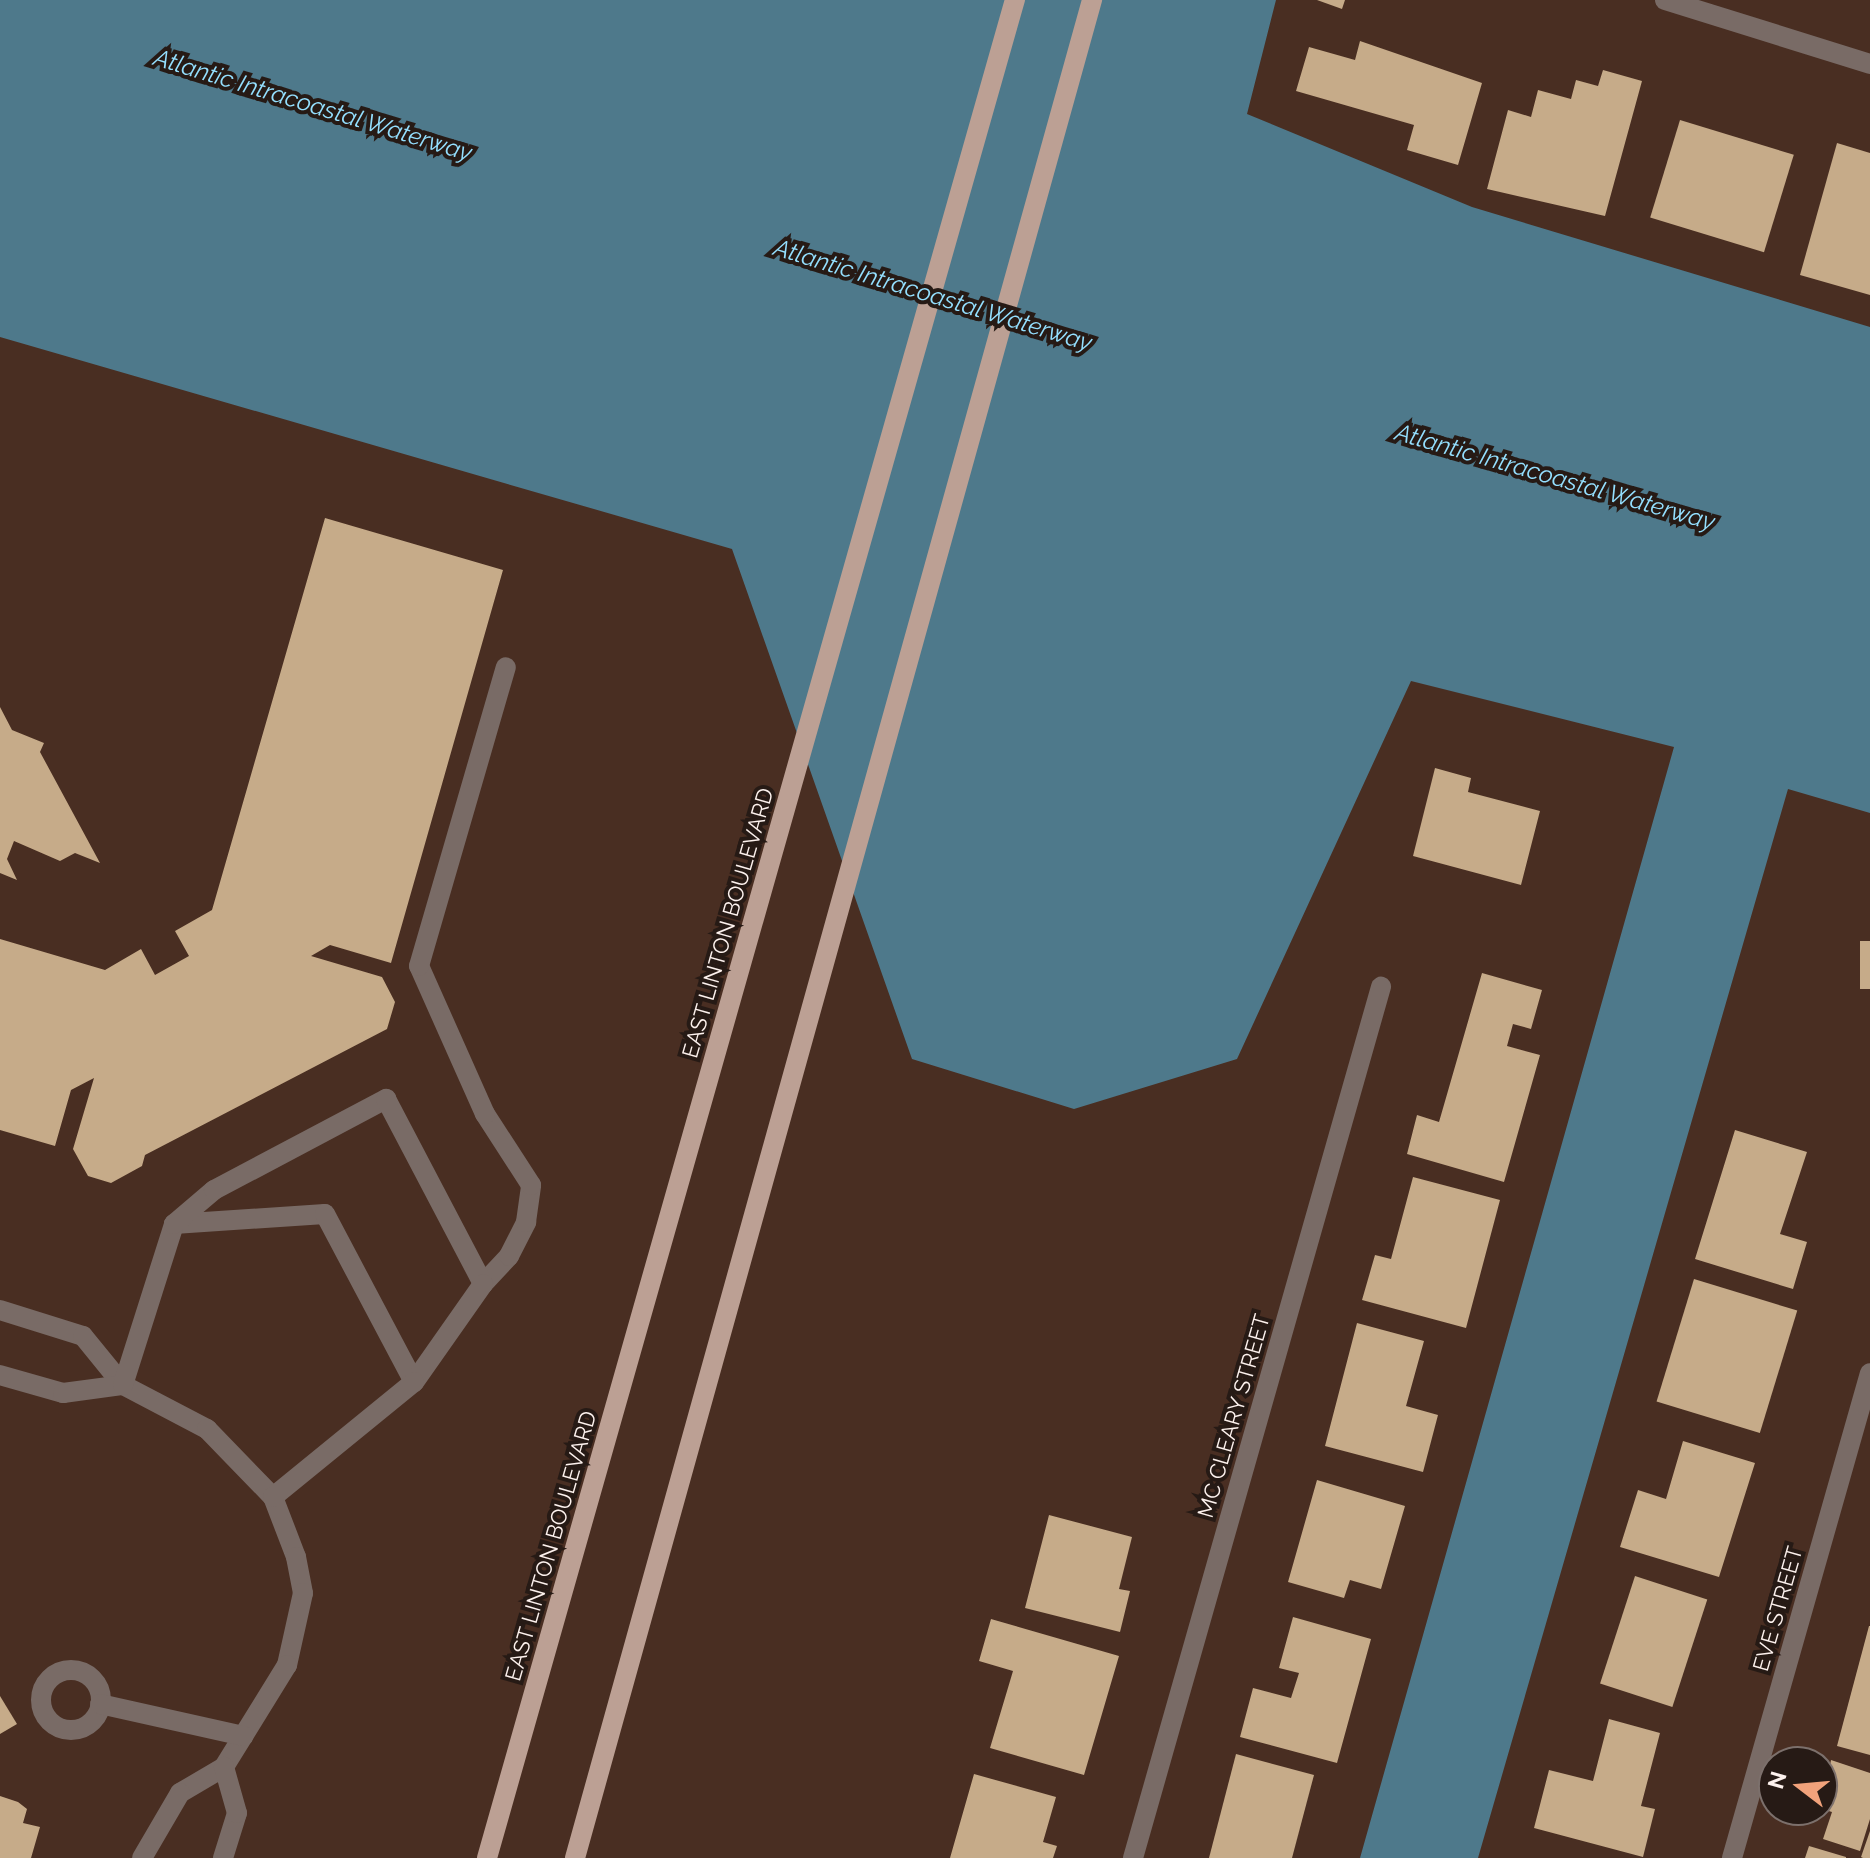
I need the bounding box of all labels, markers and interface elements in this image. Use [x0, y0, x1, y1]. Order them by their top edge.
water label: Atlantic Intracoastal Waterway [150, 43, 476, 167]
water label: Atlantic Intracoastal Waterway [770, 233, 1096, 357]
water label: Atlantic Intracoastal Waterway [1391, 417, 1719, 537]
street label: EAST LINTON BOULEVARD [677, 785, 779, 1061]
street label: MC CLEARY STREET [1192, 1311, 1276, 1521]
street label: EAST LINTON BOULEVARD [500, 1408, 602, 1684]
street label: EVE STREET [1748, 1544, 1808, 1674]
north arrow [1758, 1746, 1838, 1826]
text: N [1762, 1768, 1792, 1792]

